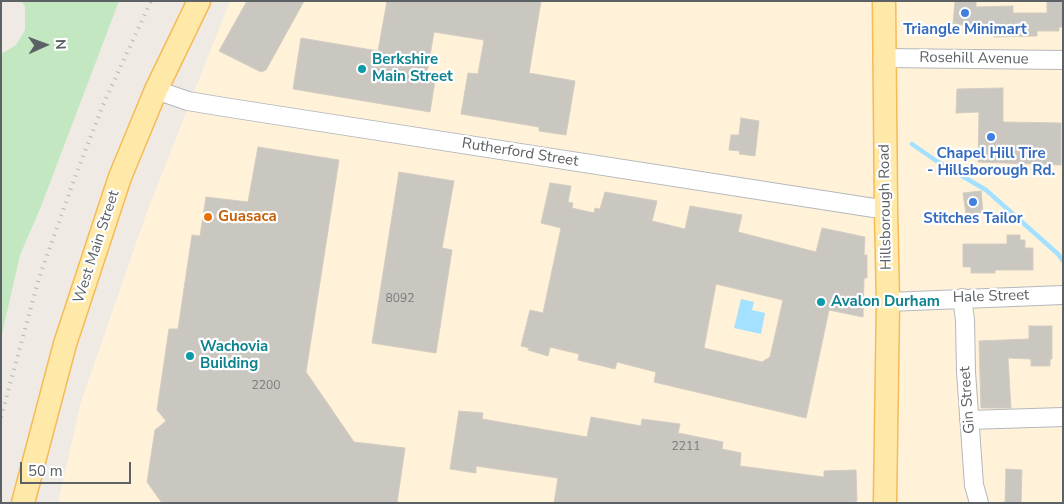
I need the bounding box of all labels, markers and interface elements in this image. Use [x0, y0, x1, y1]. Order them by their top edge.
marker: Triangle Minimart [959, 7, 971, 19]
north arrow [20, 20, 70, 70]
place label: Triangle Minimart [903, 21, 1027, 39]
text: N [51, 39, 70, 50]
street label: Rosehill Avenue [919, 49, 1029, 69]
place label: Berkshire Main Street [372, 51, 453, 86]
marker: Berkshire Main Street [356, 63, 368, 75]
marker: Chapel Hill Tire - Hillsborough Rd. [985, 131, 997, 143]
street label: Rutherford Street [460, 135, 580, 171]
street label: Hillsborough Road [876, 144, 896, 270]
place label: Chapel Hill Tire - Hillsborough Rd. [927, 145, 1055, 180]
street label: West Main Street [70, 188, 124, 306]
marker: Stitches Tailor [967, 196, 979, 208]
place label: Guasaca [218, 208, 277, 226]
place label: Stitches Tailor [923, 210, 1023, 228]
marker: Guasaca [202, 211, 214, 223]
street label: Hale Street [952, 287, 1030, 307]
house number: 8092 [386, 292, 414, 306]
place label: Avalon Durham [831, 293, 940, 311]
marker: Avalon Durham [815, 296, 827, 308]
place label: Wachovia Building [200, 338, 268, 373]
marker: Wachovia Building [184, 350, 196, 362]
street label: Gin Street [957, 366, 979, 434]
house number: 2200 [252, 379, 280, 393]
house number: 2211 [672, 440, 700, 454]
scale bar [22, 452, 134, 484]
text: 50 m [28, 461, 63, 481]

